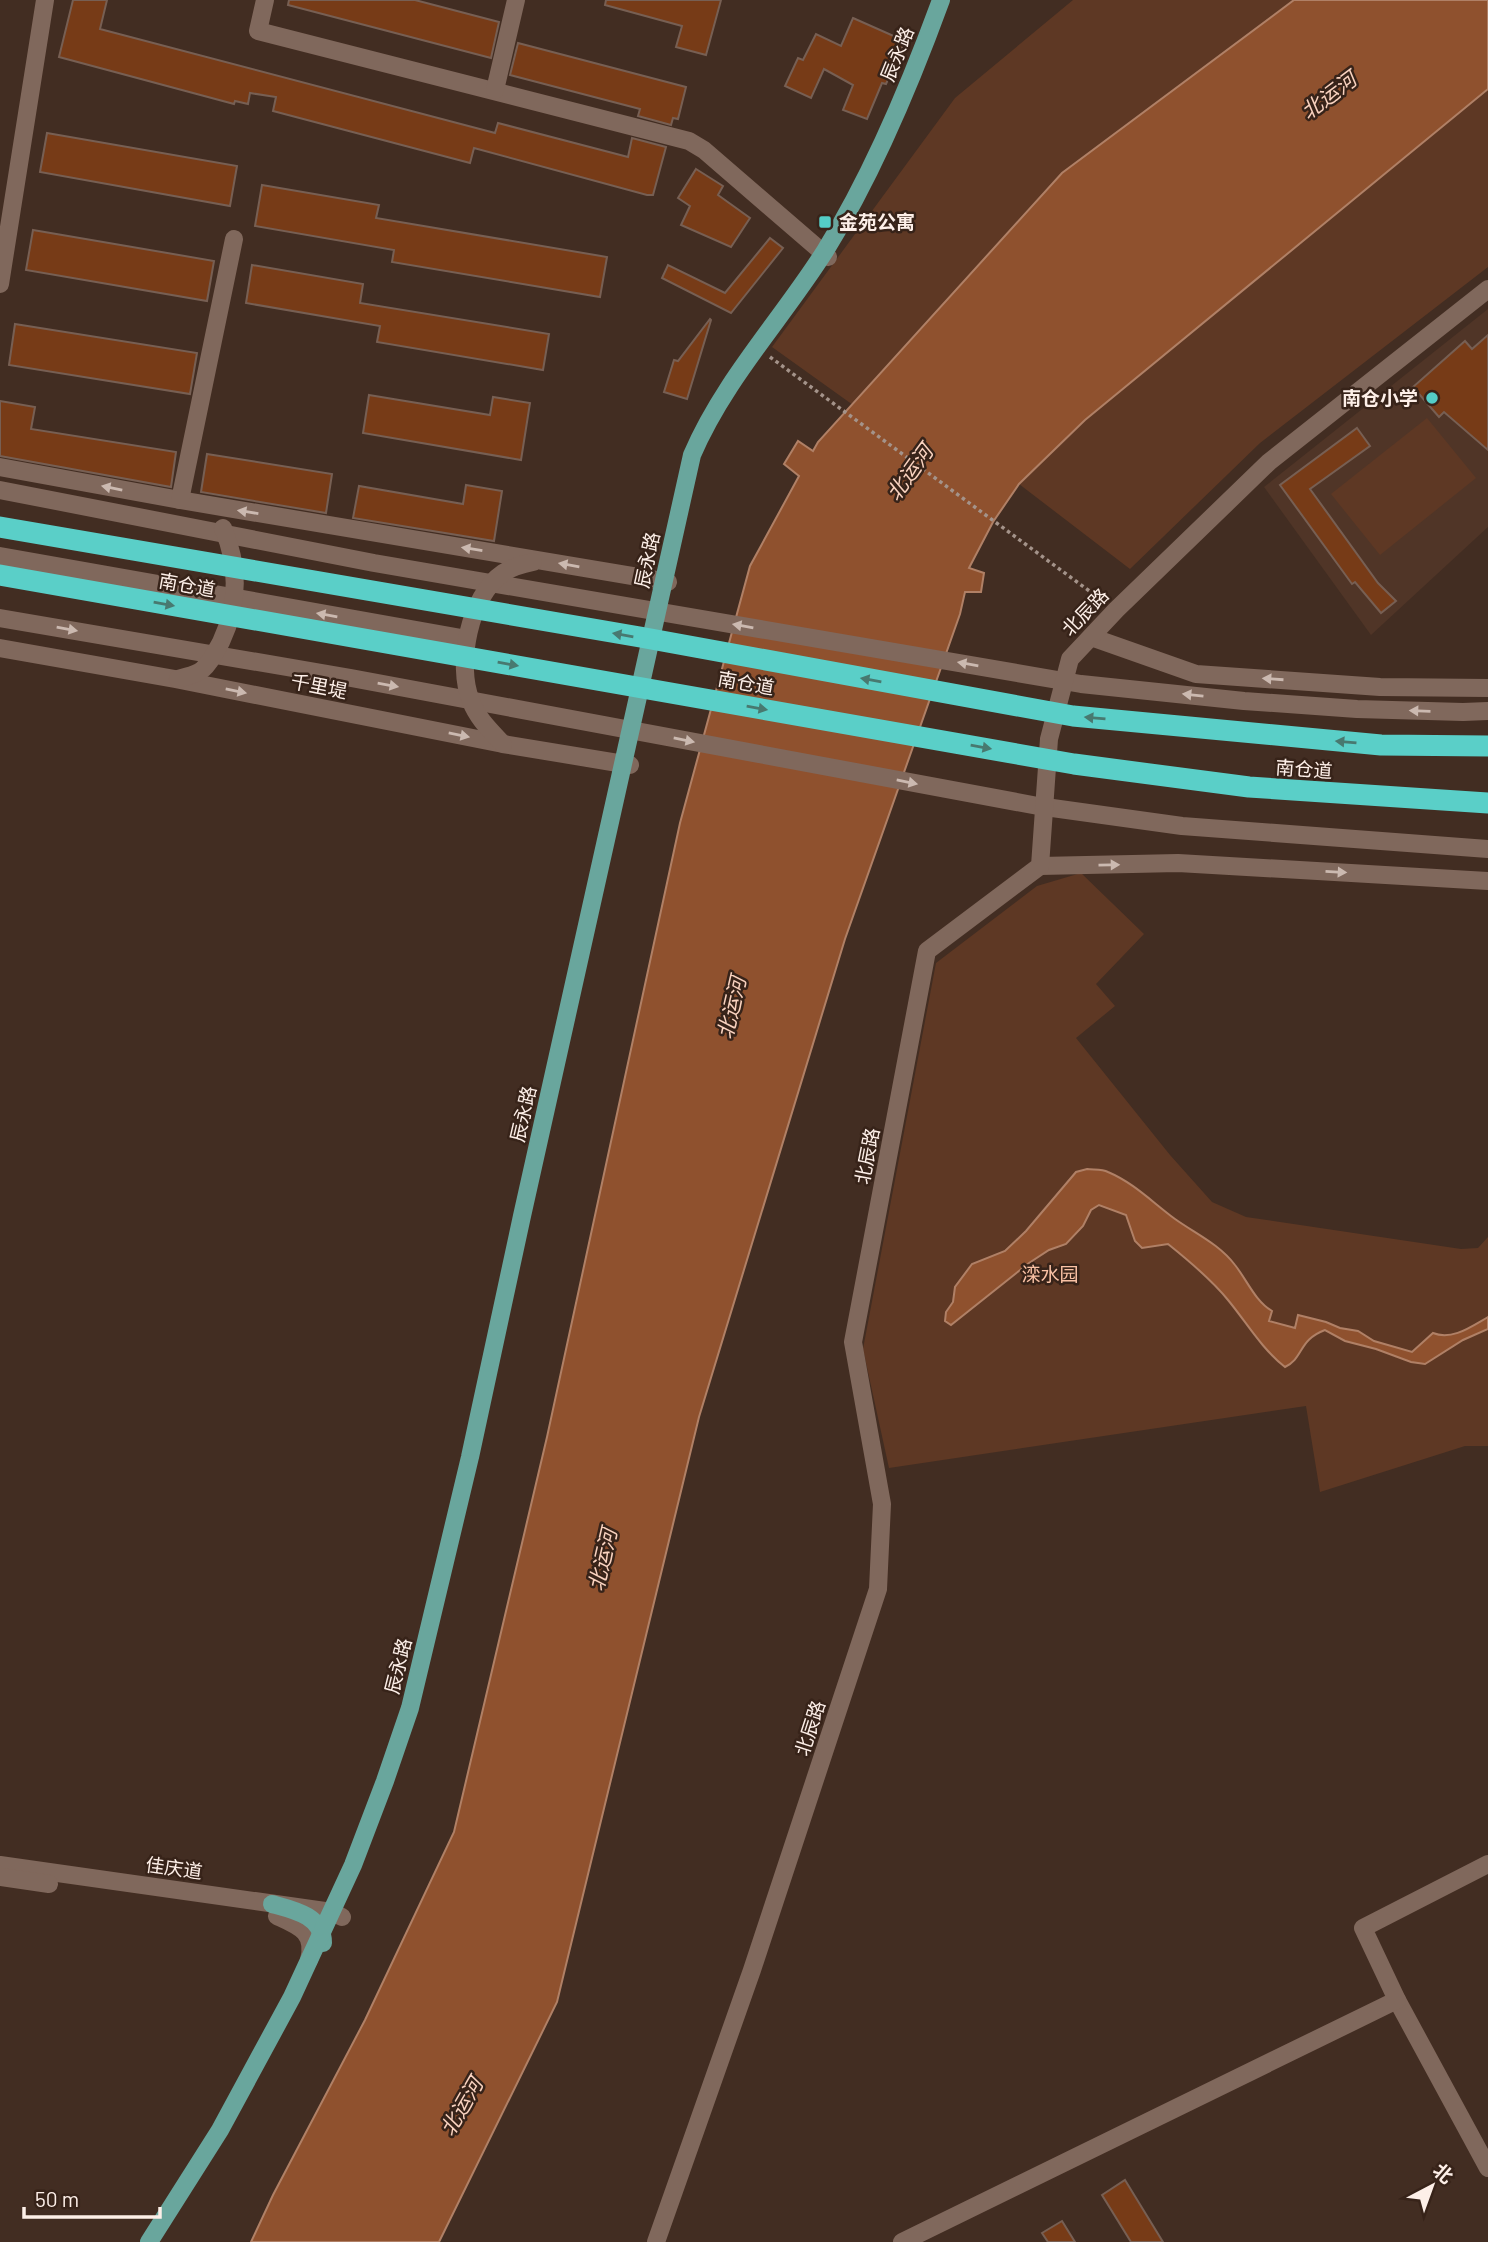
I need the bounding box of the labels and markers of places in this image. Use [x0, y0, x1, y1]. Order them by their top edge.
place label: 金苑公寓 [839, 210, 915, 233]
marker: 金苑公寓 [817, 214, 833, 230]
place label: 南仓小学 [1342, 386, 1418, 409]
marker: 南仓小学 [1424, 390, 1440, 406]

